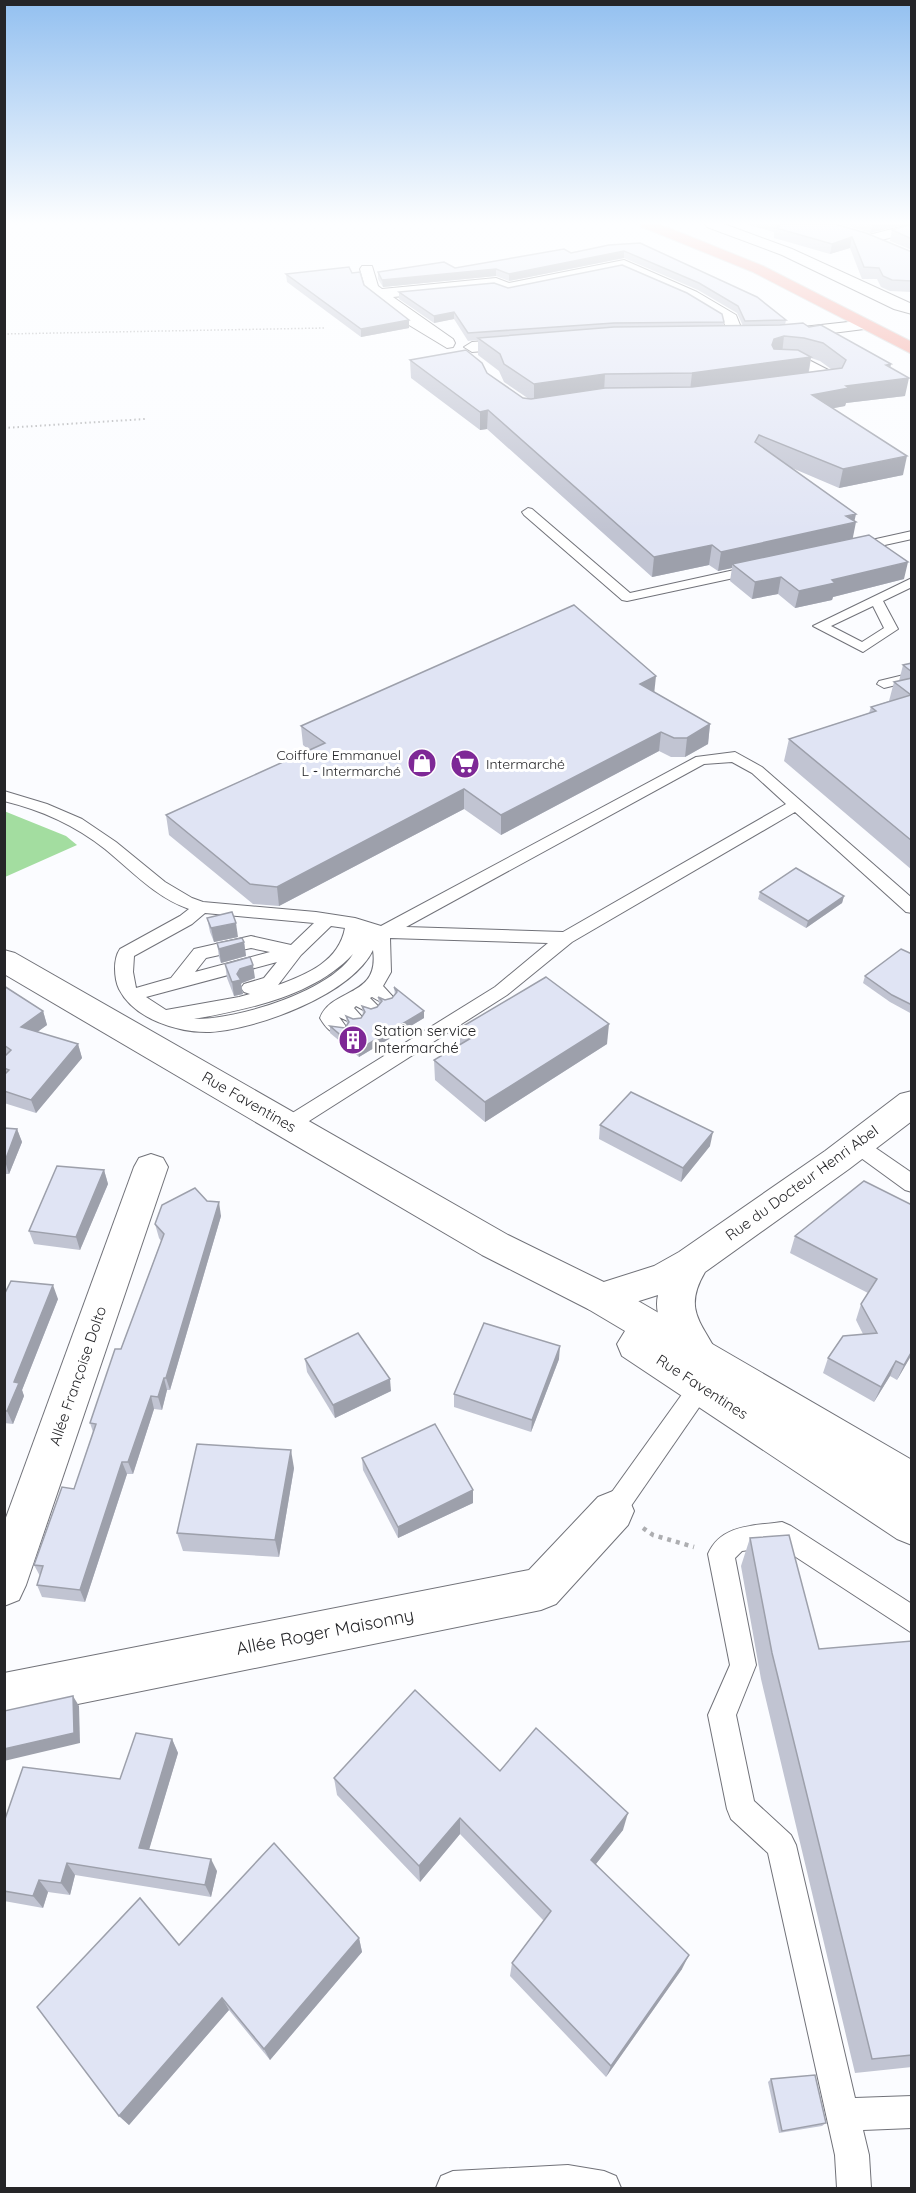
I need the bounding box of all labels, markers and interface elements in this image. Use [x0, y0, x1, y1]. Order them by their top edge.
place label: Coiffure Emmanuel L - Intermarché [276, 746, 401, 780]
shop icon: Coiffure Emmanuel L - Intermarché [406, 747, 438, 779]
supermarket icon: Intermarché [449, 748, 481, 780]
place label: Intermarché [486, 755, 565, 773]
place label: Station service Intermarché [374, 1021, 476, 1057]
building icon: Station service Intermarché [337, 1024, 369, 1056]
street label: Rue Faventines [199, 1067, 300, 1136]
street label: Rue du Docteur Henri Abel [722, 1121, 882, 1244]
street label: Allée Françoise Dolto [45, 1304, 110, 1448]
street label: Rue Faventines [653, 1350, 752, 1423]
street label: Allée Roger Maisonny [234, 1603, 416, 1660]

